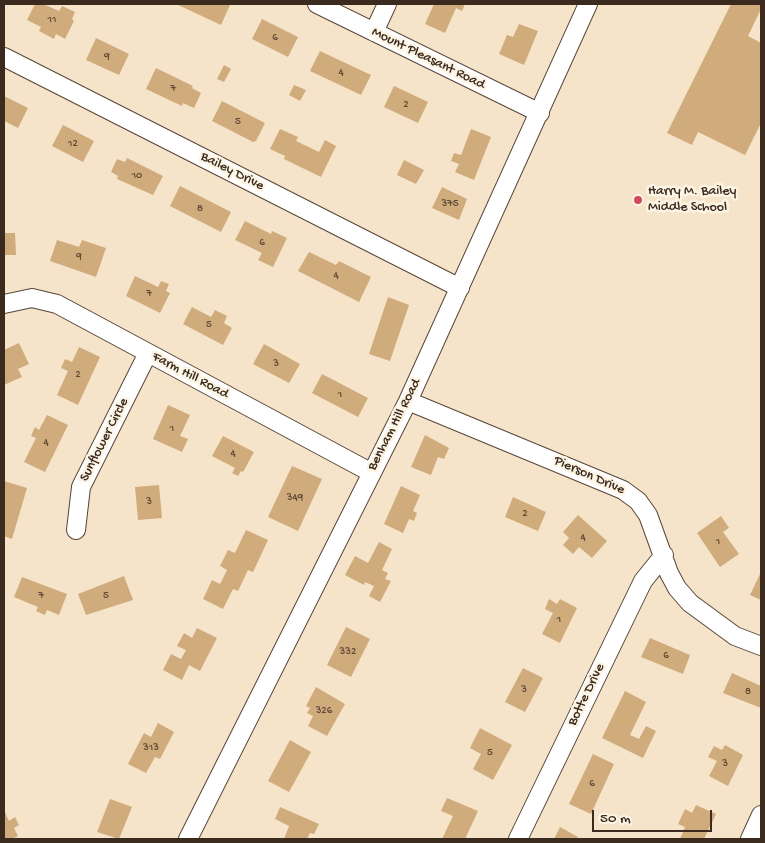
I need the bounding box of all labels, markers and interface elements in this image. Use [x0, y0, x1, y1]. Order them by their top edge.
house number: 11 [48, 13, 56, 27]
street label: Mount Pleasant Road [368, 24, 488, 94]
house number: 6 [272, 31, 278, 45]
house number: 9 [104, 50, 110, 64]
house number: 4 [338, 66, 344, 80]
house number: 7 [170, 82, 176, 96]
house number: 2 [403, 98, 409, 112]
house number: 5 [235, 115, 241, 129]
house number: 12 [68, 137, 78, 151]
street label: Bailey Drive [197, 149, 267, 195]
house number: 10 [132, 169, 142, 183]
place label: Harry M. Bailey Middle School [648, 184, 736, 216]
marker: Harry M. Bailey Middle School [632, 194, 644, 206]
house number: 375 [441, 197, 459, 211]
house number: 8 [197, 202, 203, 216]
house number: 6 [259, 236, 265, 250]
house number: 9 [76, 250, 82, 264]
house number: 4 [333, 269, 339, 283]
house number: 7 [146, 287, 152, 301]
house number: 5 [206, 318, 212, 332]
street label: Farm Hill Road [149, 349, 231, 403]
house number: 3 [273, 357, 279, 371]
house number: 2 [75, 368, 81, 382]
street label: Benham Hill Road [365, 376, 425, 474]
house number: 1 [338, 388, 342, 402]
street label: Sunflower Circle [77, 395, 133, 485]
house number: 1 [170, 422, 174, 436]
house number: 4 [43, 436, 49, 450]
house number: 4 [230, 447, 236, 461]
street label: Pierson Drive [551, 453, 627, 499]
house number: 349 [287, 491, 303, 505]
house number: 3 [146, 495, 152, 509]
house number: 2 [522, 507, 528, 521]
house number: 4 [580, 531, 586, 545]
house number: 1 [716, 535, 720, 549]
house number: 7 [38, 589, 44, 603]
house number: 5 [103, 589, 109, 603]
house number: 1 [557, 613, 561, 627]
house number: 332 [340, 645, 356, 659]
house number: 6 [663, 649, 669, 663]
street label: Botte Drive [565, 661, 609, 729]
house number: 3 [521, 683, 527, 697]
house number: 8 [745, 685, 751, 699]
house number: 326 [316, 704, 332, 718]
house number: 313 [143, 741, 159, 755]
house number: 5 [487, 746, 493, 760]
house number: 3 [722, 757, 728, 771]
house number: 6 [589, 777, 595, 791]
scale bar [595, 800, 715, 832]
text: 50 m [600, 810, 631, 828]

